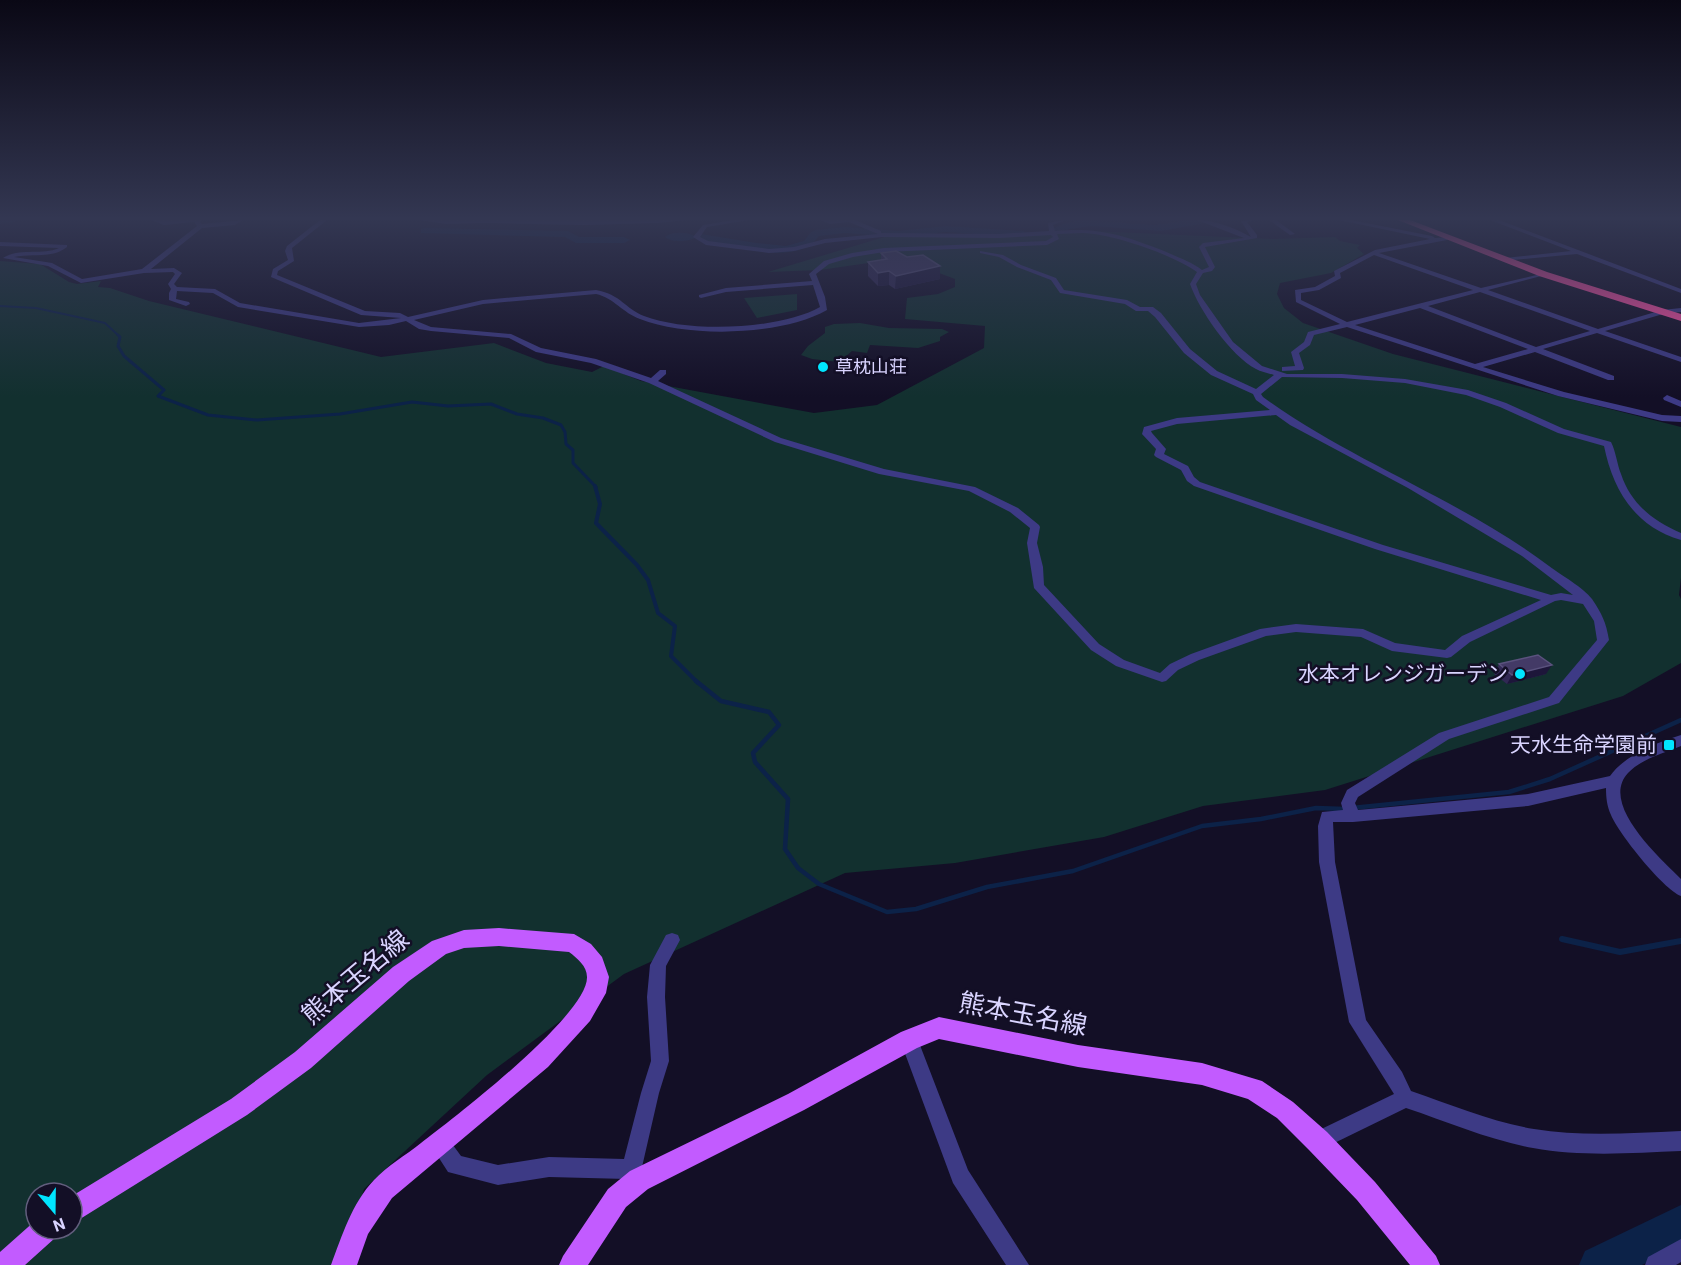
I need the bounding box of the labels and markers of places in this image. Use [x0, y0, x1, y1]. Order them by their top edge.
place label: 草枕山荘 [835, 356, 907, 377]
marker: 草枕山荘 [816, 360, 830, 374]
place label: 水本オレンジガーデン [1298, 662, 1508, 686]
marker: 水本オレンジガーデン [1513, 667, 1527, 681]
place label: 天水生命学園前 [1510, 733, 1657, 757]
marker: 天水生命学園前 [1662, 738, 1676, 752]

